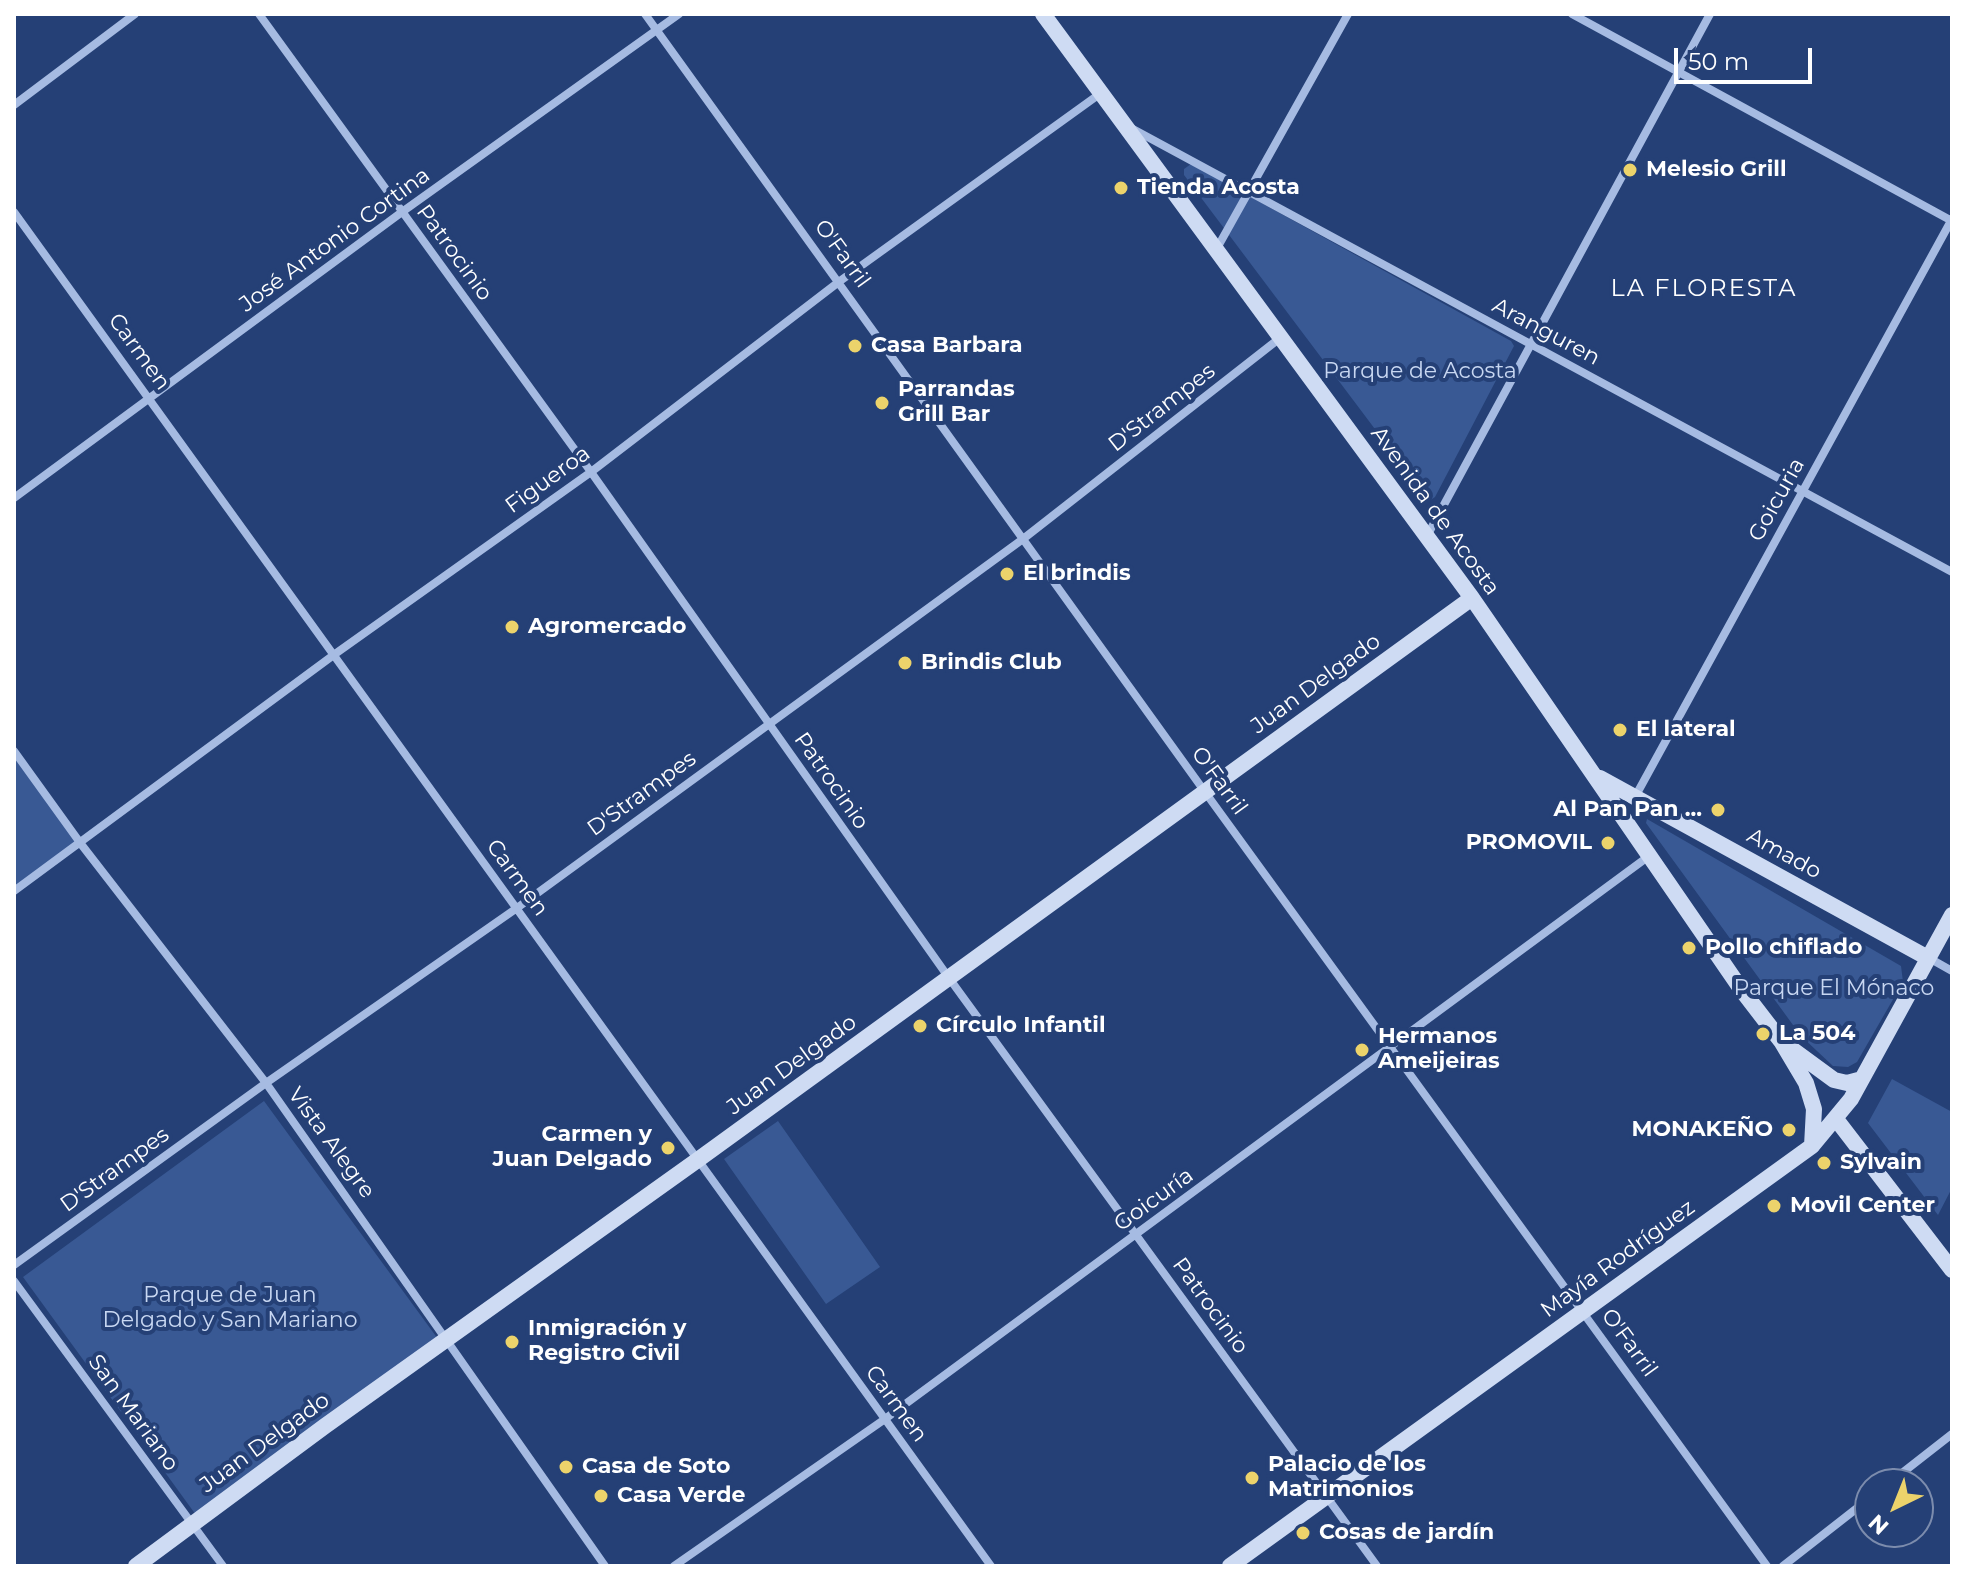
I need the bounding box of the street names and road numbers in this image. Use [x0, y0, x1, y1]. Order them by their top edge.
street label: José Antonio Cortina [235, 162, 435, 318]
street label: Patrocinio [410, 200, 498, 306]
street label: O'Farril [808, 215, 876, 293]
street label: Aranguren [1488, 293, 1604, 371]
street label: Carmen [102, 308, 176, 396]
street label: D'Strampes [1103, 358, 1221, 458]
street label: Avenida de Acosta [1365, 421, 1505, 601]
street label: Figueroa [501, 440, 595, 520]
street label: Goicuria [1743, 454, 1811, 546]
street label: Juan Delgado [1246, 628, 1386, 740]
street label: Patrocinio [788, 727, 874, 835]
street label: O'Farril [1185, 742, 1253, 820]
street label: D'Strampes [583, 746, 701, 842]
street label: Amado [1742, 823, 1826, 885]
street label: Carmen [480, 834, 554, 922]
street label: Juan Delgado [722, 1009, 862, 1121]
street label: Vista Alegre [282, 1082, 380, 1204]
street label: D'Strampes [56, 1122, 174, 1218]
street label: Goicuría [1109, 1162, 1199, 1238]
street label: Mayía Rodríguez [1536, 1194, 1700, 1324]
street label: Patrocinio [1166, 1253, 1254, 1359]
street label: O'Farril [1595, 1304, 1663, 1382]
street label: San Mariano [82, 1350, 184, 1476]
street label: Carmen [859, 1360, 933, 1448]
street label: Juan Delgado [195, 1387, 335, 1499]

